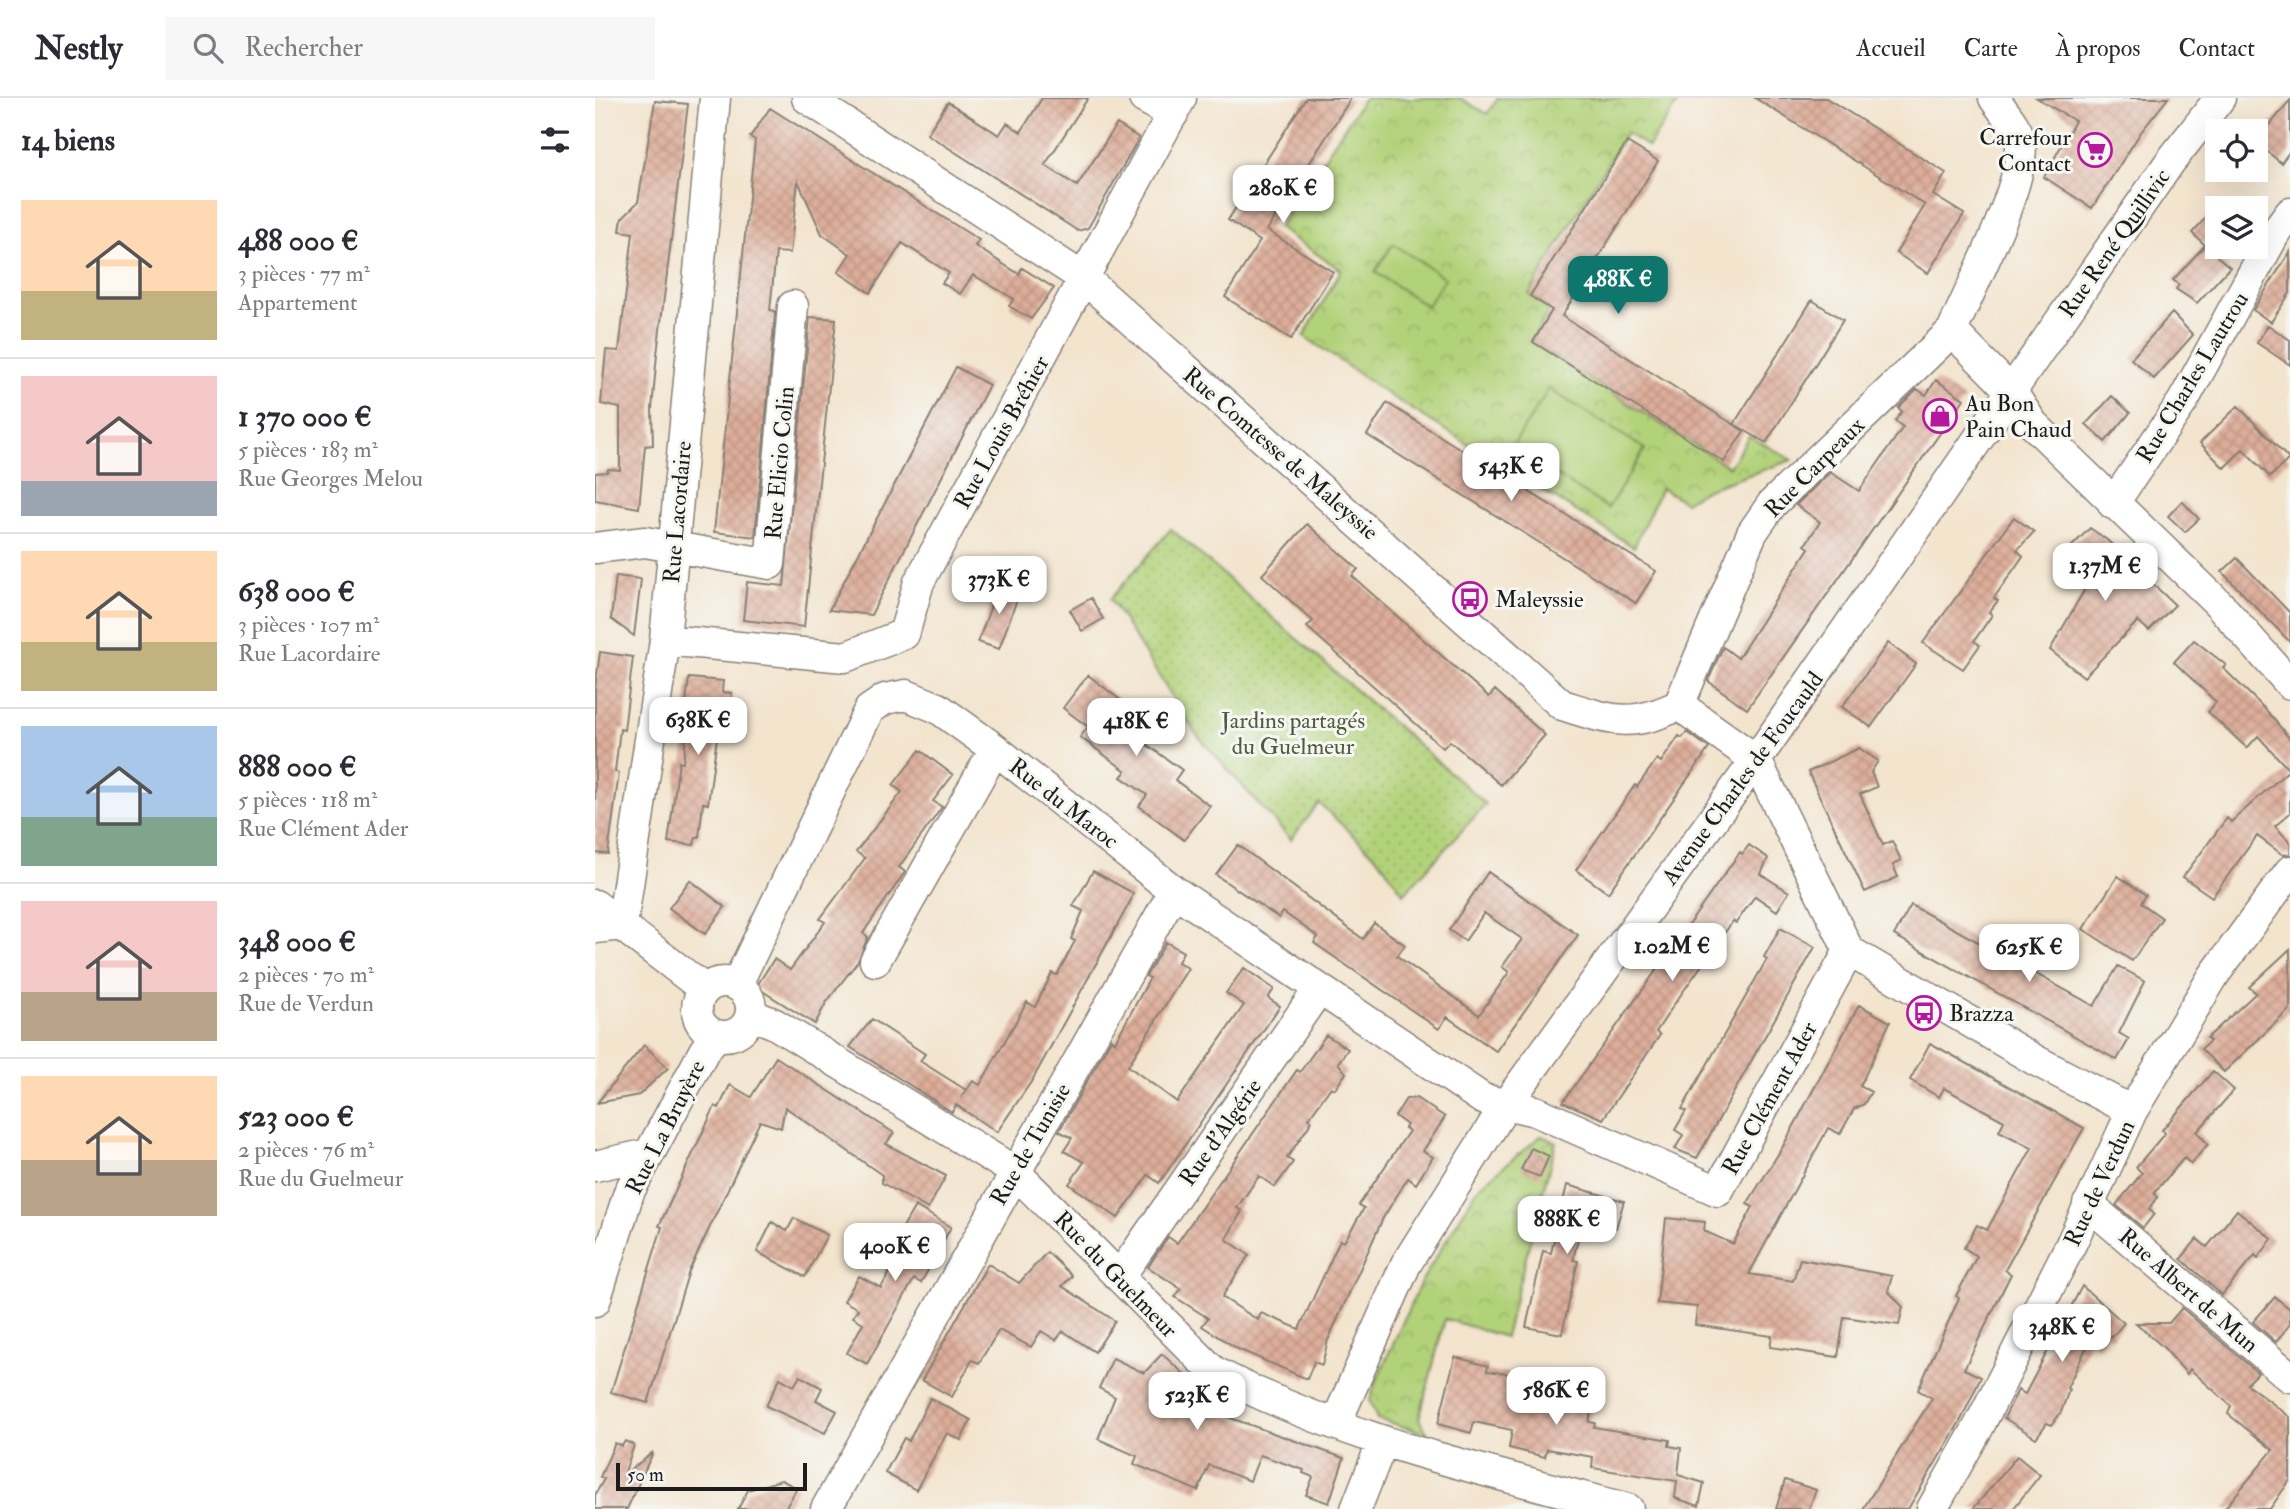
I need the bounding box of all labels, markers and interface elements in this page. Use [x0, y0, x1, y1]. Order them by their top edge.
search box [165, 17, 655, 80]
text: Nestly [35, 28, 123, 69]
icon: search [189, 29, 227, 67]
text: Rechercher [245, 32, 363, 64]
text: Accueil [1856, 33, 1926, 64]
text: Carte [1964, 33, 2018, 64]
text: À propos [2056, 33, 2141, 64]
text: Contact [2179, 33, 2255, 64]
map controls [2205, 119, 2268, 259]
button: locate [2205, 119, 2268, 182]
icon: filters [536, 121, 574, 159]
text: 14 biens [21, 122, 115, 159]
place label: Carrefour Contact [1979, 123, 2071, 178]
supermarket icon: Carrefour Contact [2076, 131, 2114, 169]
street label: Rue René Quillivic [2052, 163, 2177, 323]
pin: 280K € [1226, 166, 1340, 225]
text: 280K € [1249, 173, 1317, 202]
button: layers [2205, 196, 2268, 259]
text: 488 000 € [238, 222, 359, 259]
icon: home [77, 228, 161, 312]
pin: 488K € [1561, 256, 1675, 316]
text: 3 pièces · 77 m² [238, 259, 370, 288]
text: 488K € [1584, 264, 1652, 293]
street label: Rue Charles Lautrou [2130, 286, 2255, 468]
text: Appartement [238, 288, 358, 317]
street label: Rue Louis Bréhier [947, 350, 1056, 514]
street label: Rue Comtesse de Maleyssie [1177, 361, 1385, 546]
street label: Rue Elicio Colin [758, 385, 801, 541]
place label: Au Bon Pain Chaud [1964, 389, 2072, 444]
shop icon: Au Bon Pain Chaud [1921, 397, 1959, 435]
text: 1 370 000 € [238, 398, 372, 435]
icon: home [77, 404, 161, 488]
street label: Rue Carpeaux [1758, 411, 1871, 524]
text: 5 pièces · 183 m² [238, 435, 378, 464]
street label: Rue Lacordaire [657, 439, 698, 584]
pin: 543K € [1454, 444, 1568, 503]
text: 543K € [1478, 451, 1544, 480]
text: Rue Georges Melou [238, 464, 423, 493]
pin: 1.37M € [2040, 544, 2170, 603]
text: 1.37M € [2069, 551, 2141, 580]
pin: 373K € [942, 556, 1056, 616]
text: 373K € [968, 564, 1030, 593]
text: 638 000 € [238, 573, 355, 610]
icon: home [77, 579, 161, 663]
bus stop icon: Maleyssie [1451, 580, 1489, 618]
place label: Maleyssie [1495, 585, 1584, 614]
text: 3 pièces · 107 m² [238, 610, 379, 639]
text: Rue Lacordaire [238, 639, 380, 668]
street label: Avenue Charles de Foucauld [1655, 666, 1830, 891]
pin: 638K € [641, 698, 755, 757]
pin: 418K € [1079, 698, 1193, 758]
text: 638K € [665, 705, 731, 734]
text: 418K € [1103, 706, 1169, 735]
park label: Jardins partagés du Guelmeur [1220, 706, 1365, 761]
text: 888 000 € [238, 748, 357, 785]
street label: Rue du Maroc [1003, 752, 1124, 855]
icon: home [77, 754, 161, 838]
text: 5 pièces · 118 m² [238, 785, 377, 814]
text: Rue Clément Ader [238, 814, 408, 843]
text: 348 000 € [238, 923, 356, 960]
pin: 1.02M € [1607, 924, 1737, 983]
pin: 625K € [1972, 924, 2086, 984]
icon: home [77, 929, 161, 1013]
text: 1.02M € [1634, 931, 1710, 960]
text: 625K € [1995, 932, 2063, 961]
text: 2 pièces · 70 m² [238, 960, 374, 989]
text: Rue de Verdun [238, 989, 374, 1018]
bus stop icon: Brazza [1905, 994, 1943, 1032]
place label: Brazza [1949, 999, 2014, 1028]
street label: Rue Clément Ader [1715, 1016, 1824, 1180]
street label: Rue La Bruyère [619, 1055, 712, 1199]
street label: Rue d'Algérie [1173, 1073, 1268, 1192]
street label: Rue de Tunisie [984, 1078, 1077, 1211]
text: 523 000 € [238, 1098, 354, 1135]
icon: home [77, 1104, 161, 1188]
street label: Rue de Verdun [2058, 1115, 2141, 1251]
text: 2 pièces · 76 m² [238, 1135, 374, 1164]
text: Rue du Guelmeur [238, 1164, 403, 1193]
pin: 888K € [1510, 1196, 1624, 1256]
text: 888K € [1534, 1204, 1600, 1233]
street label: Rue du Guelmeur [1048, 1205, 1184, 1344]
street label: Rue Albert de Mun [2113, 1222, 2265, 1359]
pin: 400K € [838, 1224, 952, 1283]
text: 400K € [860, 1231, 930, 1260]
pin: 348K € [2005, 1304, 2119, 1364]
text: 348K € [2029, 1312, 2095, 1341]
pin: 586K € [1499, 1368, 1613, 1427]
pin: 523K € [1140, 1372, 1254, 1432]
text: 586K € [1523, 1375, 1589, 1404]
text: 523K € [1165, 1380, 1229, 1409]
scale bar [616, 1460, 807, 1492]
text: 50 m [627, 1463, 664, 1487]

